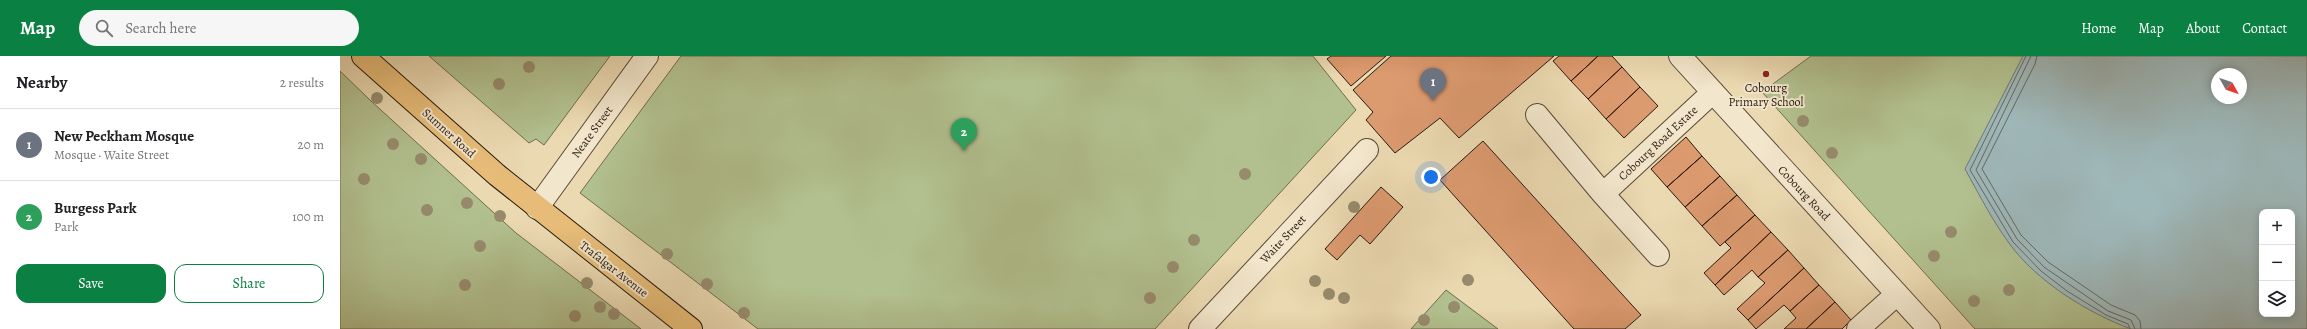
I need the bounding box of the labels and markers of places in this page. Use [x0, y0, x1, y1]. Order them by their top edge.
pin: 1 [1420, 68, 1446, 101]
marker: Cobourg Primary School [1761, 69, 1771, 79]
place label: Cobourg Primary School [1728, 80, 1804, 110]
pin: 2 [951, 118, 977, 151]

